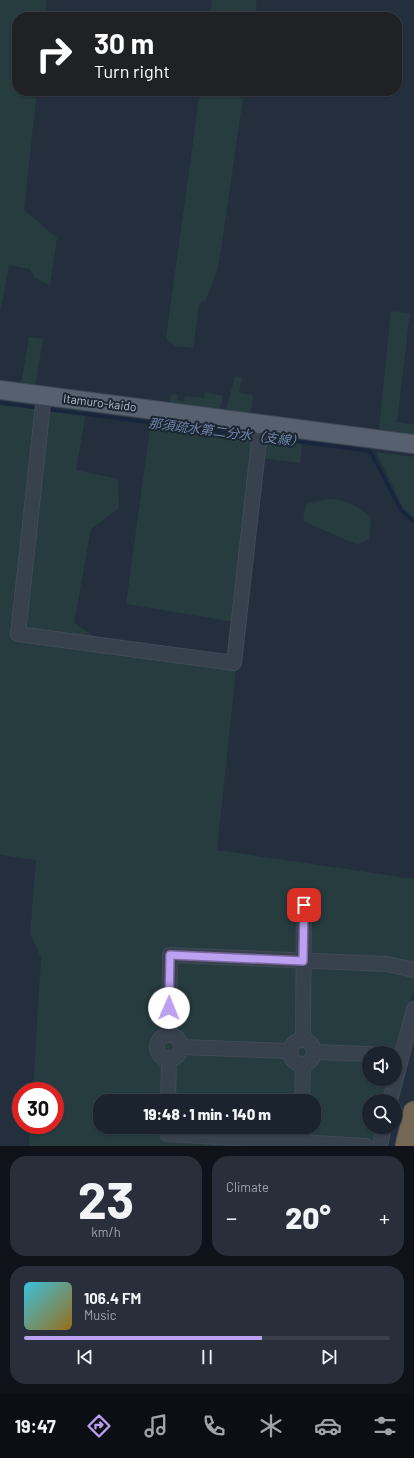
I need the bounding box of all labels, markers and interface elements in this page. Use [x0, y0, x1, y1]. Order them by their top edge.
text: 30 m [94, 26, 154, 60]
icon: right [28, 28, 80, 80]
text: Turn right [94, 60, 170, 82]
street label: Itamuro-kaido [63, 391, 137, 413]
water label: 那須疏水第二分水（支線） [148, 415, 304, 449]
pin [287, 888, 321, 922]
icon: arrive [293, 894, 315, 916]
position arrow [148, 987, 190, 1029]
map controls [362, 1046, 402, 1134]
button: sound [362, 1046, 402, 1086]
speed limit sign: 30 [12, 1082, 64, 1134]
button: search [362, 1094, 402, 1134]
text: 19:48 · 1 min · 140 m [143, 1105, 271, 1123]
text: 23 [78, 1167, 134, 1229]
text: Climate [226, 1179, 269, 1195]
text: 20° [285, 1199, 331, 1235]
text: − [226, 1204, 237, 1230]
text: + [379, 1204, 390, 1230]
text: km/h [91, 1224, 121, 1240]
text: 106.4 FM [84, 1289, 141, 1307]
text: Music [84, 1307, 117, 1323]
icon: previous [74, 1346, 96, 1368]
icon: pause [196, 1346, 218, 1368]
icon: next [318, 1346, 340, 1368]
icon: directions [85, 1412, 113, 1440]
icon: music [142, 1412, 170, 1440]
icon: phone [200, 1412, 228, 1440]
icon: climate [257, 1412, 285, 1440]
icon: car [314, 1412, 342, 1440]
icon: filters [371, 1412, 399, 1440]
text: 19:47 [15, 1415, 56, 1437]

